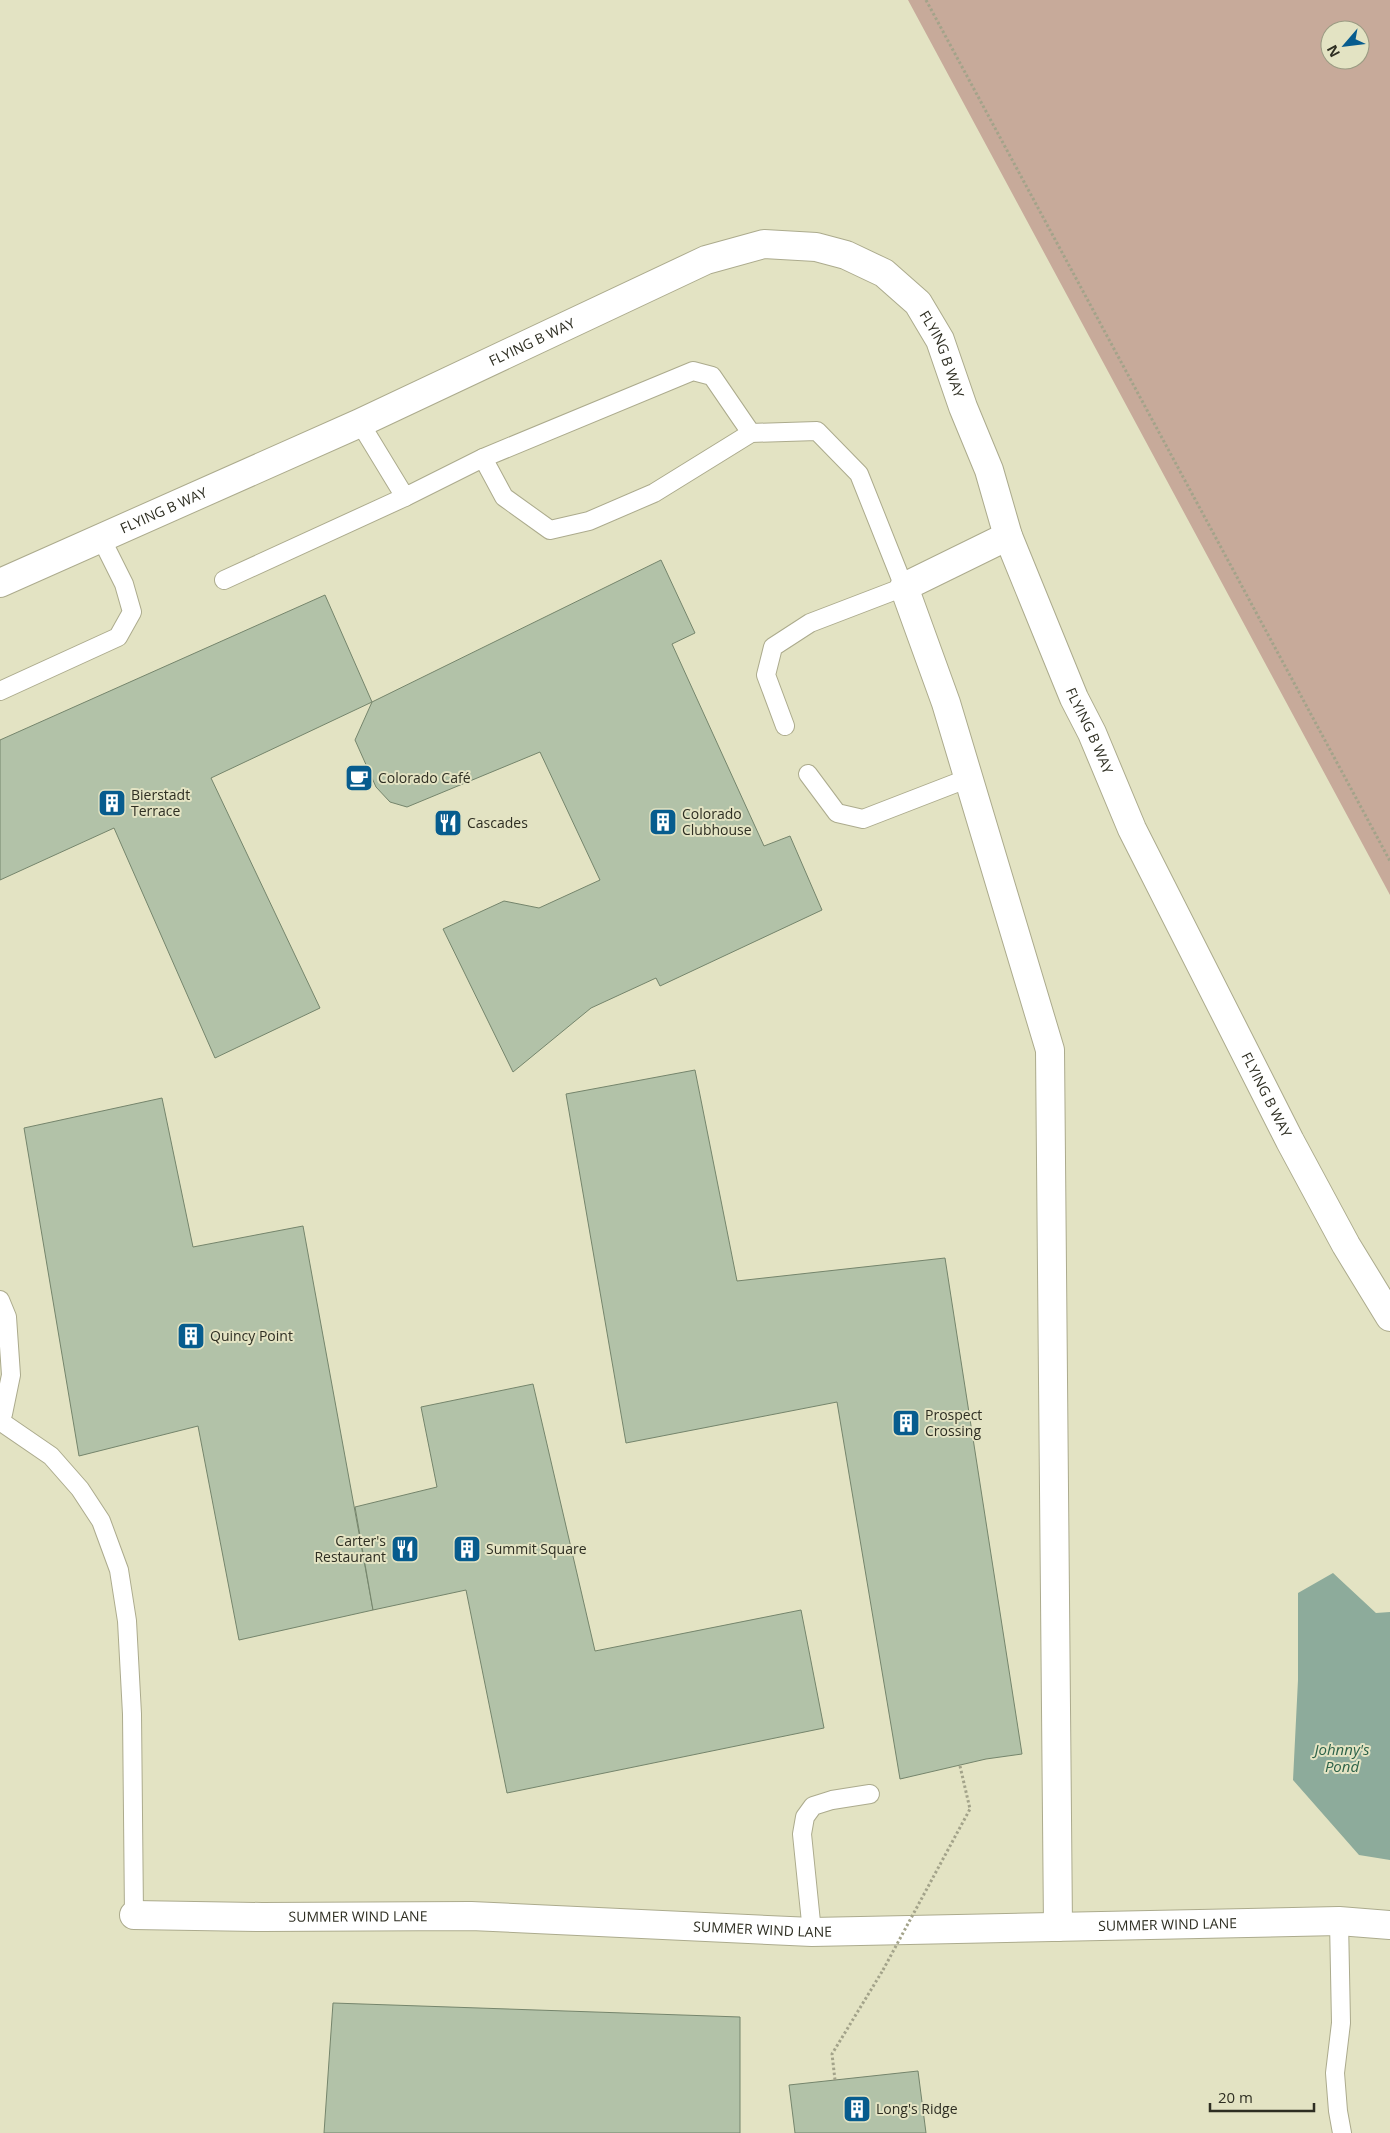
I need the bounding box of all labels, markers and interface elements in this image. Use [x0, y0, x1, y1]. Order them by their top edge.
north arrow [1320, 20, 1370, 70]
text: N [1322, 42, 1344, 61]
street label: FLYING B WAY [916, 307, 969, 400]
street label: FLYING B WAY [486, 313, 578, 370]
street label: FLYING B WAY [117, 482, 210, 537]
street label: FLYING B WAY [1062, 685, 1118, 777]
cafe icon: Colorado Café [344, 763, 374, 793]
place label: Colorado Café [378, 768, 471, 787]
place label: Bierstadt Terrace [131, 785, 190, 820]
building icon: Bierstadt Terrace [97, 788, 127, 818]
place label: Colorado Clubhouse [682, 804, 752, 839]
building icon: Colorado Clubhouse [648, 807, 678, 837]
restaurant icon: Cascades [433, 808, 463, 838]
place label: Cascades [467, 813, 528, 832]
street label: FLYING B WAY [1238, 1049, 1297, 1140]
building icon: Quincy Point [176, 1321, 206, 1351]
place label: Quincy Point [210, 1326, 293, 1345]
place label: Prospect Crossing [925, 1405, 982, 1440]
building icon: Prospect Crossing [891, 1408, 921, 1438]
place label: Carter's Restaurant [314, 1531, 386, 1566]
restaurant icon: Carter's Restaurant [390, 1534, 420, 1564]
building icon: Summit Square [452, 1534, 482, 1564]
place label: Summit Square [486, 1539, 587, 1558]
water label: Johnny's Pond [1312, 1739, 1370, 1776]
street label: SUMMER WIND LANE [288, 1906, 427, 1926]
street label: SUMMER WIND LANE [1098, 1913, 1237, 1935]
street label: SUMMER WIND LANE [693, 1916, 832, 1941]
scale bar [1210, 2080, 1314, 2112]
text: 20 m [1218, 2087, 1253, 2107]
building icon: Long's Ridge [842, 2094, 872, 2124]
place label: Long's Ridge [876, 2099, 958, 2118]

